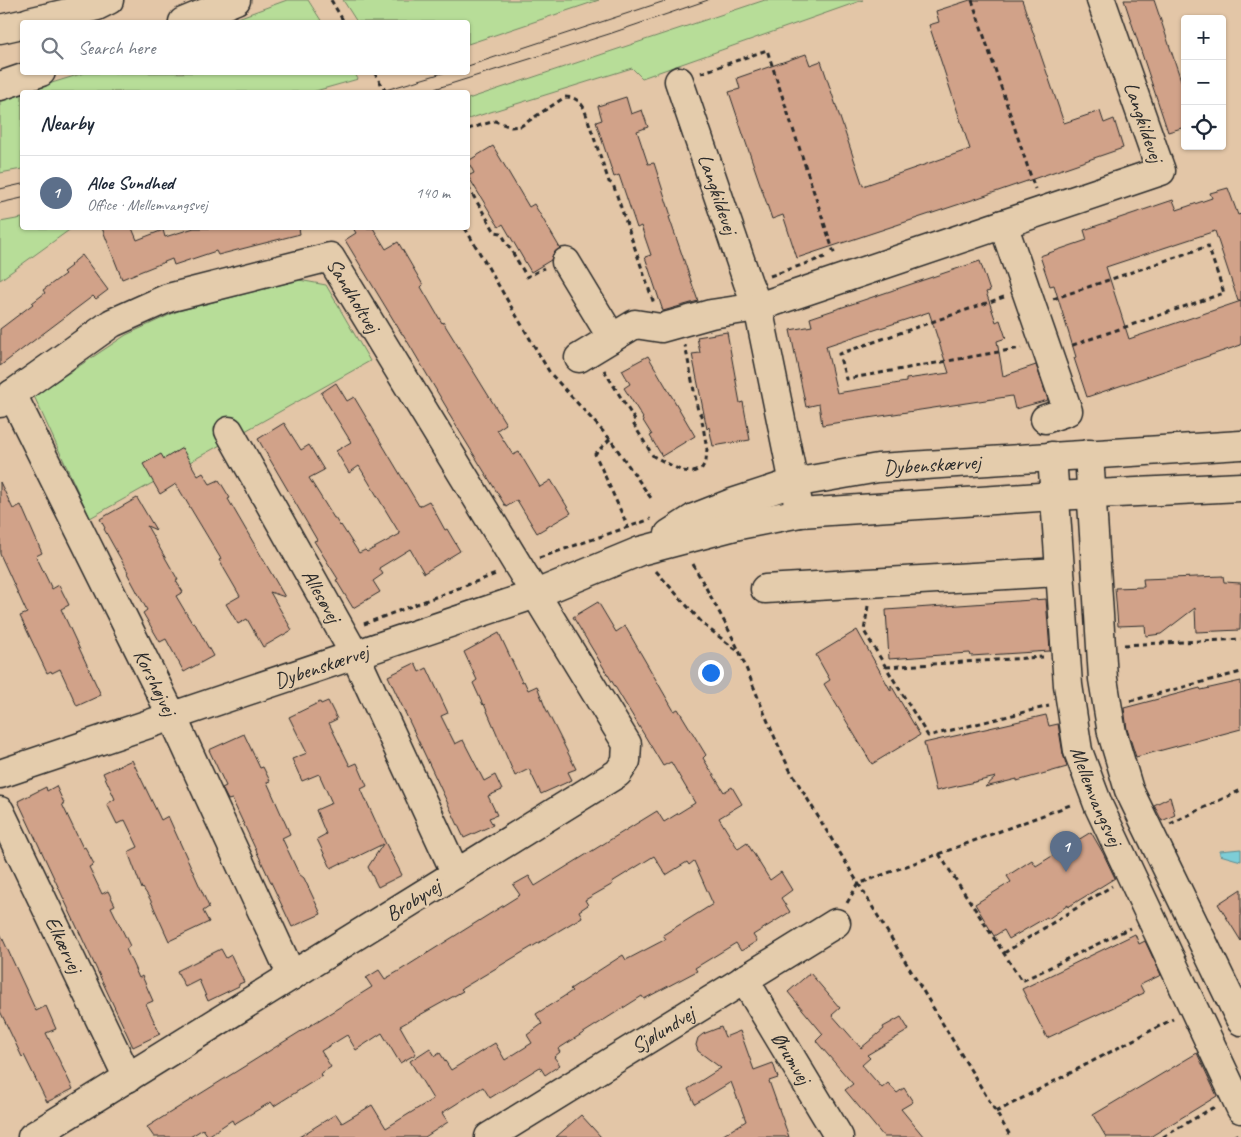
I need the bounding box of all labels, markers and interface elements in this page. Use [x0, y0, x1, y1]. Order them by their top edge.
map controls [1181, 15, 1226, 150]
button: + [1181, 15, 1226, 60]
search box [20, 20, 470, 75]
icon: search [38, 34, 66, 62]
text: Search here [78, 36, 155, 60]
button: − [1181, 60, 1226, 105]
street label: Langkildevej [1118, 78, 1171, 168]
button: locate [1181, 105, 1226, 150]
text: Nearby [40, 110, 93, 136]
street label: Langkildevej [692, 150, 745, 240]
text: Aloe Sundhed [87, 171, 174, 195]
text: 1 [52, 183, 60, 203]
text: 140 m [416, 183, 450, 203]
text: Office · Mellemvangsvej [87, 195, 207, 215]
street label: Sandholtvej [321, 253, 387, 340]
street label: Dybenskærvej [882, 448, 984, 481]
street label: Allesøvej [296, 564, 348, 629]
street label: Dybenskærvej [271, 637, 374, 694]
street label: Korshøjvej [128, 645, 184, 722]
your location [698, 660, 724, 686]
street label: Mellemvangsvej [1064, 743, 1130, 853]
pin: 1 [1050, 831, 1082, 872]
street label: Brobyvej [381, 872, 448, 927]
street label: Elkærvej [39, 912, 90, 980]
street label: Sjølundvej [626, 999, 701, 1059]
street label: Ørumvej [766, 1027, 819, 1091]

